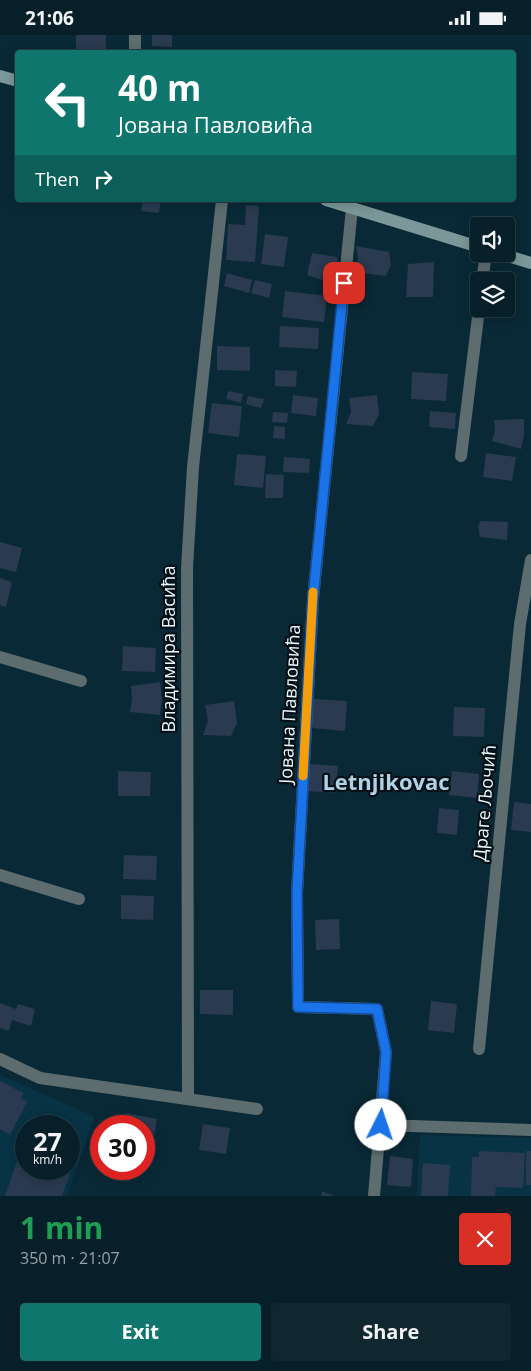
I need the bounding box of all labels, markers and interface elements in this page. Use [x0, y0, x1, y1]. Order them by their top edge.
text: 21:06 [25, 5, 74, 31]
text: 40 m [118, 64, 201, 111]
icon: left [35, 70, 100, 135]
text: Јована Павловића [118, 109, 313, 139]
icon: right [89, 165, 117, 193]
text: Then [35, 166, 79, 192]
map controls [470, 217, 515, 317]
button: sound [470, 217, 515, 262]
pin [323, 262, 365, 304]
icon: arrive [330, 269, 358, 297]
button: layers [470, 272, 515, 317]
street label: Владимира Васића [156, 566, 180, 732]
street label: Јована Павловића [273, 624, 305, 786]
street label: Драге Љочић [467, 744, 501, 862]
district label: Letnjikovac [322, 766, 450, 796]
position arrow [354, 1098, 406, 1150]
speed limit sign: 30 [90, 1115, 155, 1180]
text: 27 [33, 1124, 62, 1158]
text: km/h [33, 1151, 62, 1168]
text: 1 min [20, 1207, 103, 1248]
button: close [459, 1213, 511, 1265]
text: 350 m · 21:07 [20, 1247, 120, 1269]
button: Exit [20, 1303, 261, 1361]
button: Share [271, 1303, 511, 1361]

